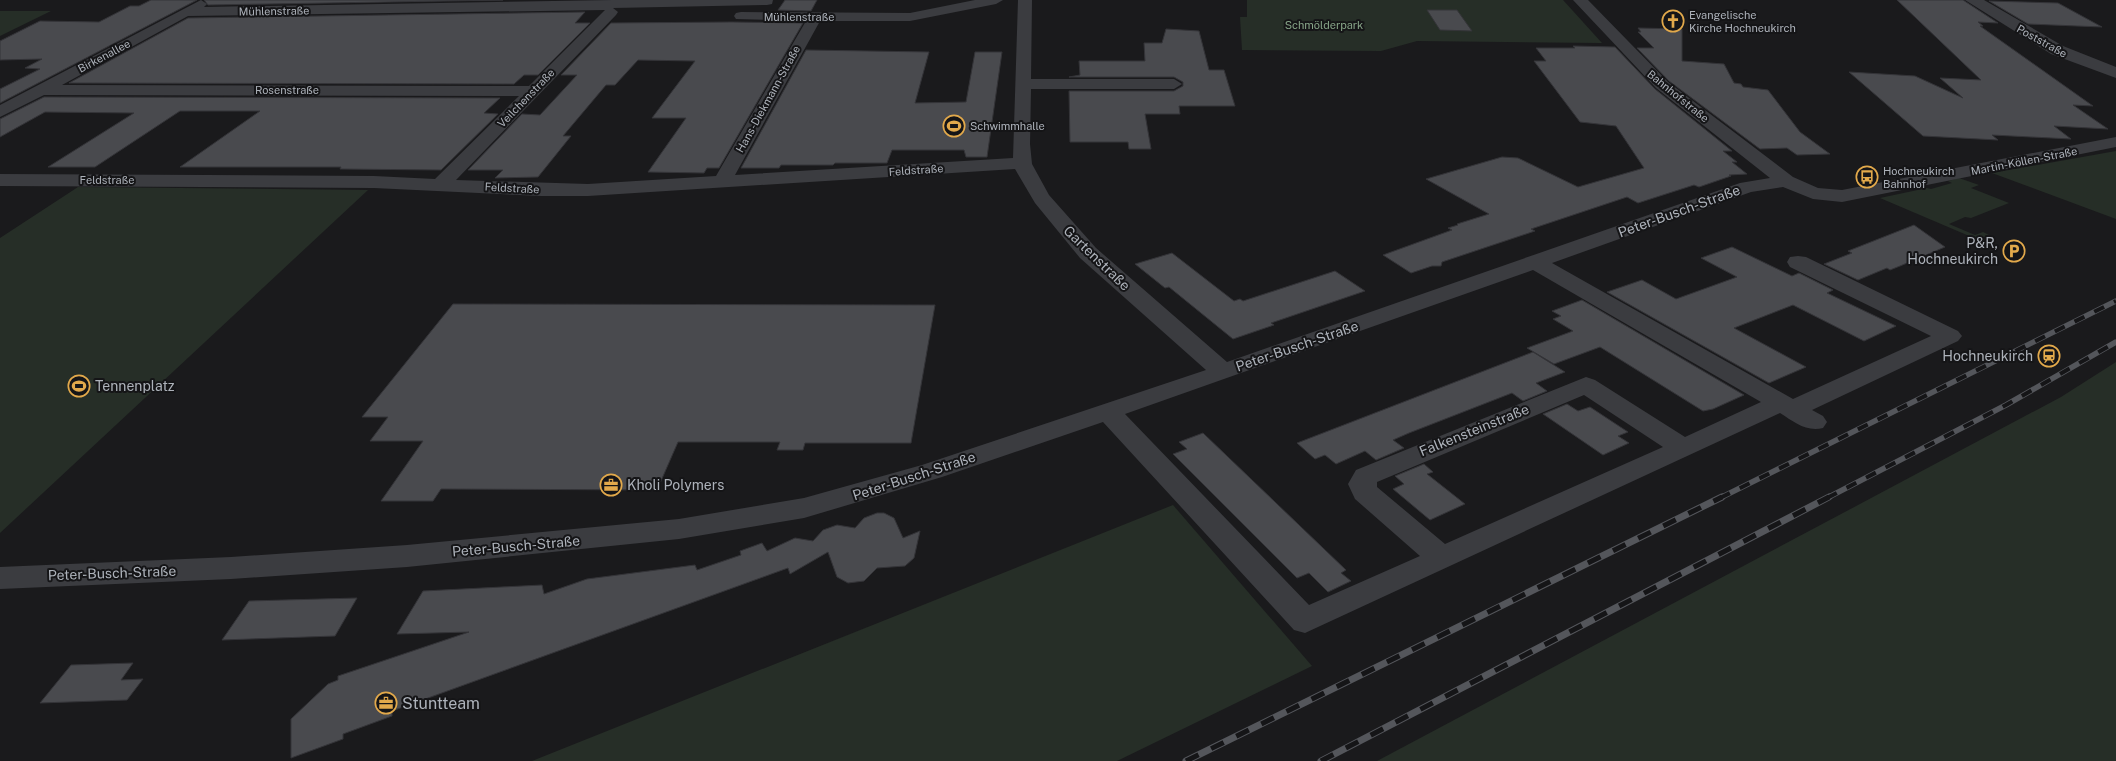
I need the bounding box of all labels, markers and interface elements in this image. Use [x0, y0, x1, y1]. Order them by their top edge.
street label: Mühlenstraße [239, 4, 309, 18]
church icon: Evangelische Kirche Hochneukirch [1661, 9, 1685, 33]
place label: Evangelische Kirche Hochneukirch [1689, 9, 1796, 34]
street label: Mühlenstraße [764, 11, 834, 23]
park label: Schmölderpark [1285, 19, 1363, 31]
street label: Poststraße [2015, 22, 2069, 60]
street label: Birkenallee [76, 37, 132, 75]
street label: Hans-Diekmann-Straße [734, 44, 802, 154]
street label: Veilchenstraße [495, 66, 557, 130]
street label: Bahnhofstraße [1645, 68, 1711, 124]
street label: Rosenstraße [255, 84, 319, 96]
sports icon: Schwimmhalle [942, 114, 966, 138]
place label: Schwimmhalle [970, 120, 1045, 132]
street label: Martin-Köllen-Straße [1970, 145, 2078, 177]
street label: Feldstraße [888, 162, 944, 178]
bus stop icon: Hochneukirch Bahnhof [1855, 165, 1879, 189]
place label: Hochneukirch Bahnhof [1883, 165, 1954, 190]
street label: Feldstraße [80, 174, 134, 186]
street label: Feldstraße [484, 181, 540, 195]
street label: Peter-Busch-Straße [1616, 181, 1742, 240]
street label: Gartenstraße [1061, 222, 1134, 294]
place label: P&R, Hochneukirch [1907, 235, 1998, 267]
parking icon: P&R, Hochneukirch [2002, 239, 2026, 263]
street label: Peter-Busch-Straße [1234, 317, 1360, 374]
station icon: Hochneukirch [2037, 344, 2061, 368]
place label: Hochneukirch [1942, 348, 2033, 364]
sports icon: Tennenplatz [67, 374, 91, 398]
place label: Tennenplatz [95, 378, 175, 394]
street label: Falkensteinstraße [1417, 401, 1531, 459]
street label: Peter-Busch-Straße [850, 449, 978, 503]
office icon: Kholi Polymers [599, 473, 623, 497]
place label: Kholi Polymers [627, 477, 724, 493]
street label: Peter-Busch-Straße [451, 532, 581, 560]
street label: Peter-Busch-Straße [47, 563, 177, 583]
office icon: Stuntteam [374, 691, 398, 715]
place label: Stuntteam [402, 694, 480, 713]

